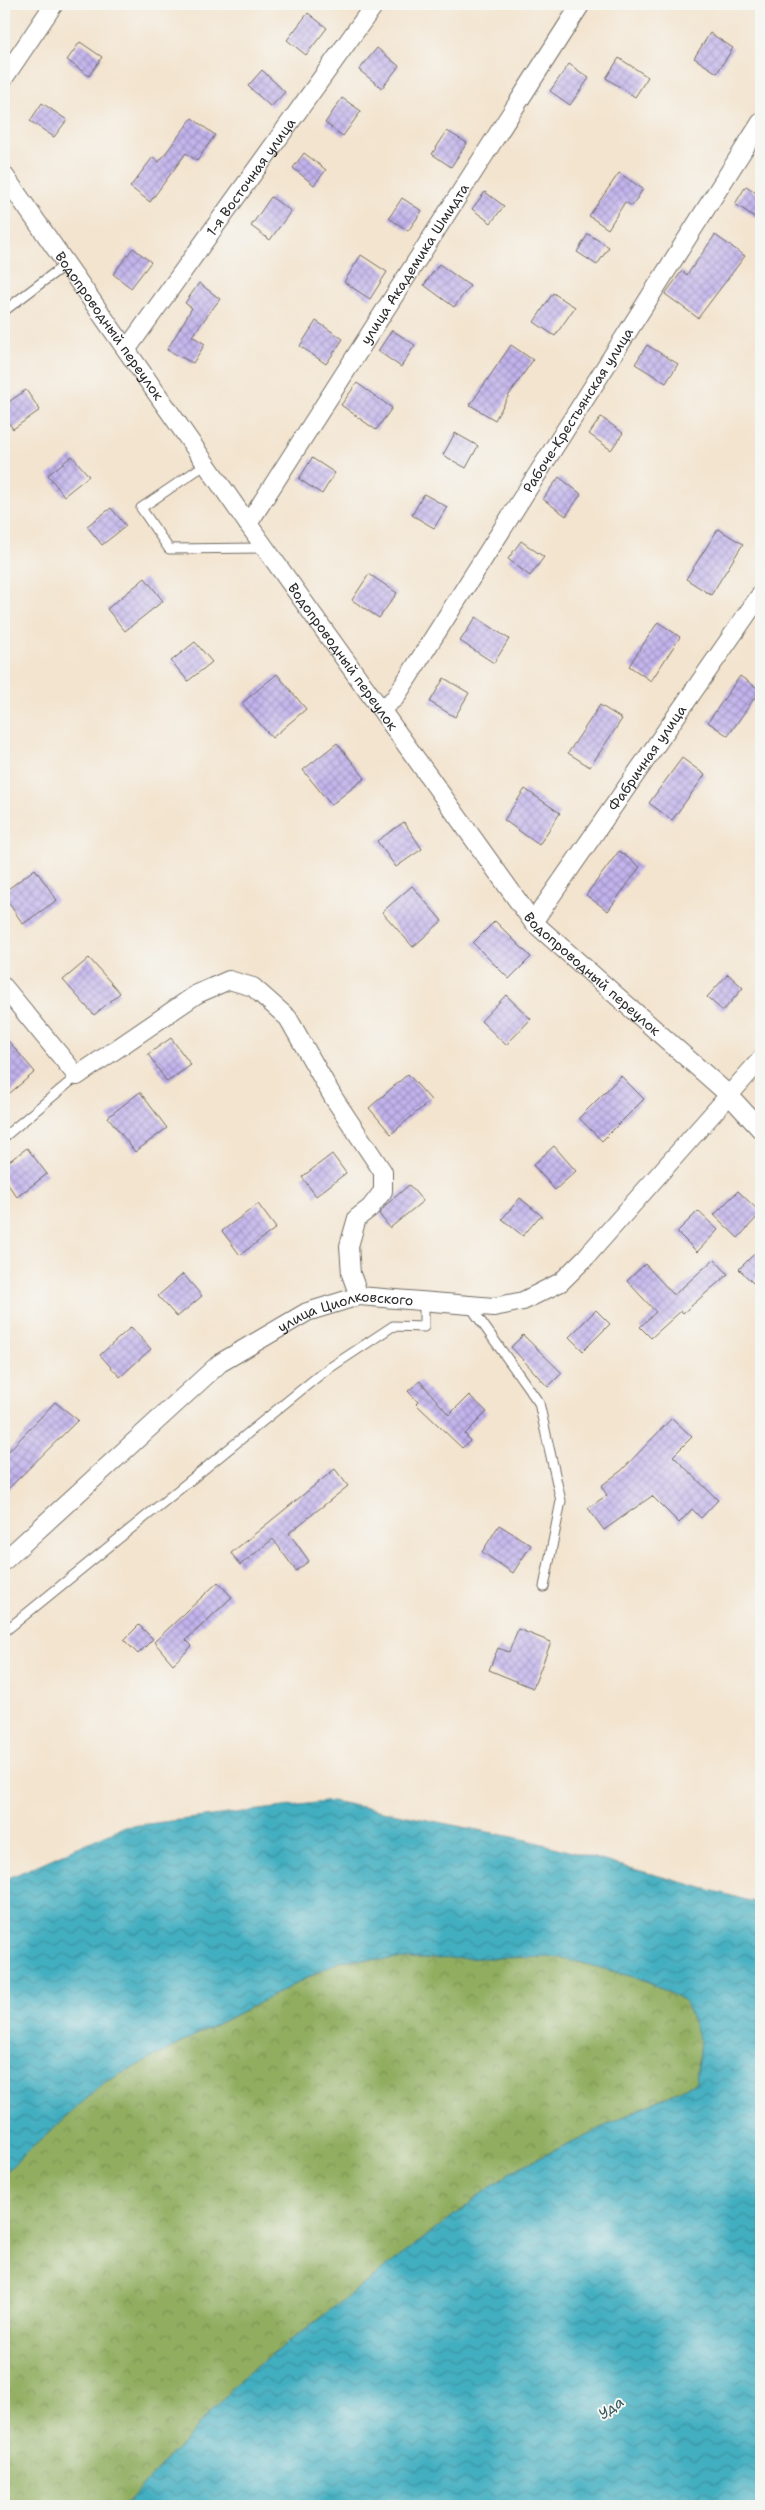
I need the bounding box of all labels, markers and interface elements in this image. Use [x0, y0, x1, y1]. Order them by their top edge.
street label: 1-я Восточная улица [202, 114, 299, 239]
street label: улица Академика Шмидта [356, 180, 473, 348]
street label: Водопроводный переулок [51, 248, 168, 404]
street label: Рабоче-Крестьянская улица [519, 324, 637, 496]
street label: Водопроводный переулок [284, 579, 402, 734]
street label: Фабричная улица [604, 701, 690, 814]
street label: Водопроводный переулок [520, 909, 665, 1040]
street label: улица Циолковского [274, 1287, 414, 1336]
water label: Уда [594, 2392, 628, 2424]

